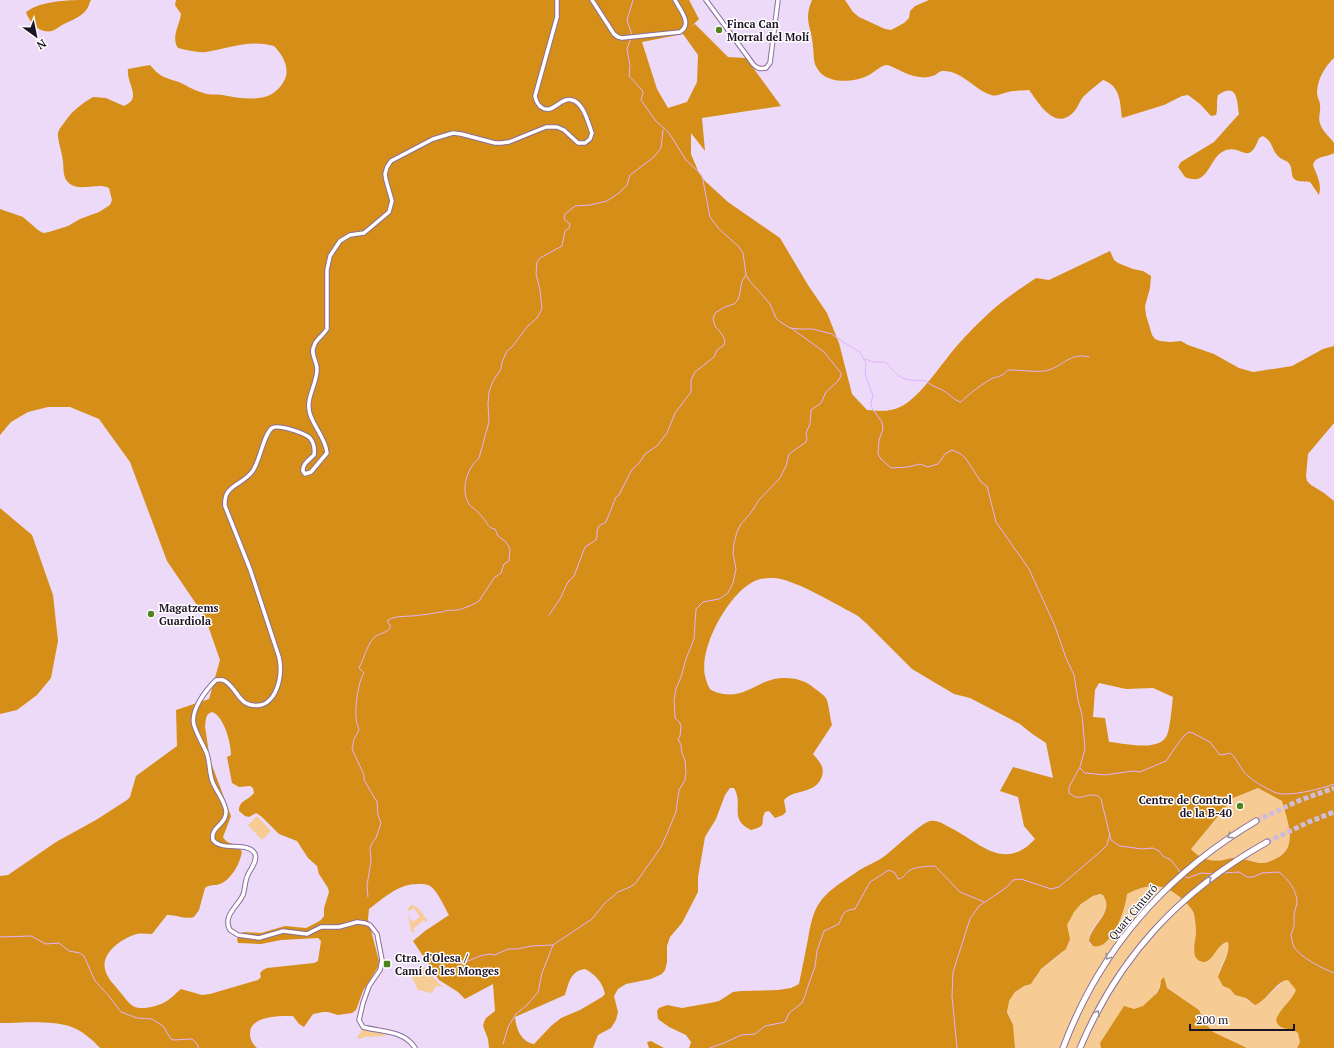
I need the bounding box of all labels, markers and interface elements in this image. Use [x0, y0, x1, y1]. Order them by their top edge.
north arrow [16, 16, 56, 56]
place label: Finca Can Morral del Molí [727, 17, 810, 44]
marker: Finca Can Morral del Molí [714, 25, 724, 35]
text: N [34, 36, 49, 53]
place label: Magatzems Guardiola [159, 601, 219, 628]
marker: Magatzems Guardiola [146, 609, 156, 619]
place label: Centre de Control de la B-40 [1139, 793, 1232, 820]
marker: Centre de Control de la B-40 [1235, 801, 1245, 811]
one-way arrow [1228, 832, 1235, 839]
one-way arrow [1204, 877, 1211, 884]
street label: Quart Cinturó [1106, 881, 1160, 943]
place label: Ctra. d'Olesa / Camí de les Monges [395, 951, 499, 978]
one-way arrow [1105, 953, 1113, 960]
marker: Ctra. d'Olesa / Camí de les Monges [382, 959, 392, 969]
scale bar [1190, 1006, 1294, 1032]
one-way arrow [1092, 1010, 1099, 1017]
text: 200 m [1196, 1012, 1229, 1027]

